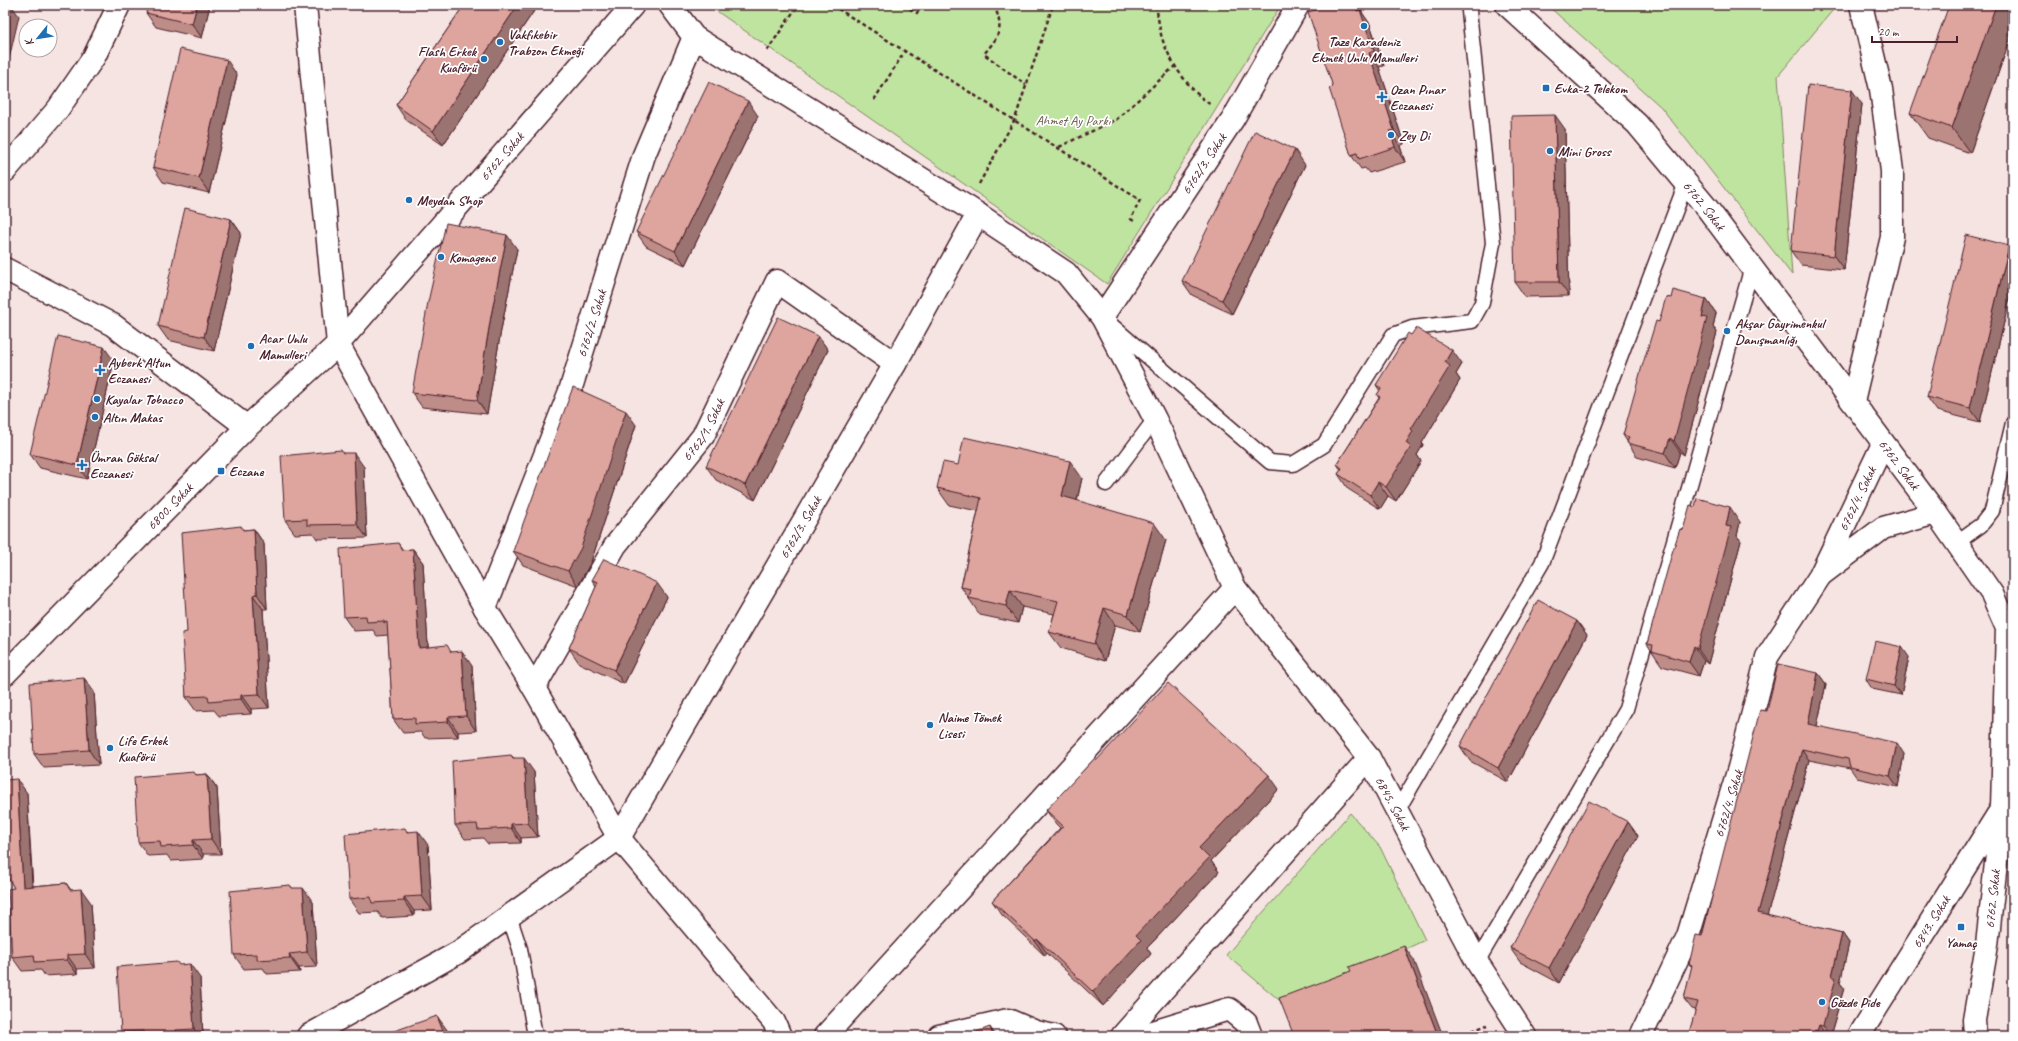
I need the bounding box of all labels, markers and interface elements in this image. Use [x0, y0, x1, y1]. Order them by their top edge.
north arrow [18, 18, 58, 58]
scale bar [1872, 18, 1957, 44]
marker: Taze Karadeniz Ekmek Unlu Mamulleri [1359, 21, 1369, 31]
text: 20 m [1878, 24, 1900, 40]
place label: Vakfıkebir Trabzon Ekmeği [508, 26, 585, 59]
place label: Taze Karadeniz Ekmek Unlu Mamulleri [1311, 33, 1419, 66]
text: K [21, 35, 37, 49]
marker: Vakfıkebir Trabzon Ekmeği [495, 37, 505, 47]
place label: Flash Erkek Kuaförü [418, 43, 478, 76]
marker: Flash Erkek Kuaförü [479, 54, 489, 64]
place label: Evka-2 Telekom [1554, 80, 1628, 97]
place label: Ozan Pınar Eczanesi [1390, 81, 1447, 114]
marker: Evka-2 Telekom [1541, 83, 1551, 93]
marker: Ozan Pınar Eczanesi [1377, 92, 1387, 102]
park label: Ahmet Ay Parkı [1036, 112, 1112, 129]
place label: Zey Di [1399, 127, 1432, 144]
street label: 6762. Sokak [476, 128, 528, 184]
street label: 6762/3. Sokak [1178, 129, 1231, 198]
marker: Zey Di [1386, 130, 1396, 140]
place label: Mini Gross [1558, 143, 1613, 160]
marker: Mini Gross [1545, 146, 1555, 156]
street label: 6762. Sokak [1679, 177, 1729, 235]
place label: Meydan Shop [417, 192, 484, 209]
marker: Meydan Shop [404, 195, 414, 205]
place label: Komagene [449, 249, 496, 266]
marker: Komagene [436, 252, 446, 262]
street label: 6762/2. Sokak [573, 287, 611, 359]
place label: Akşar Gayrimenkul Danışmanlığı [1735, 315, 1828, 348]
marker: Akşar Gayrimenkul Danışmanlığı [1722, 326, 1732, 336]
place label: Acar Unlu Mamulleri [259, 330, 309, 363]
marker: Acar Unlu Mamulleri [246, 341, 256, 351]
place label: Ayberk Altun Eczanesi [108, 354, 171, 387]
marker: Ayberk Altun Eczanesi [95, 365, 105, 375]
place label: Kayalar Tobacco [105, 391, 183, 408]
marker: Kayalar Tobacco [92, 394, 102, 404]
street label: 6762/1. Sokak [678, 395, 729, 464]
place label: Altın Makas [103, 409, 164, 426]
marker: Altın Makas [90, 412, 100, 422]
street label: 6762. Sokak [1874, 436, 1924, 494]
place label: Ümran Göksal Eczanesi [90, 449, 159, 482]
marker: Ümran Göksal Eczanesi [77, 460, 87, 470]
place label: Eczane [229, 463, 265, 480]
street label: 6762/4. Sokak [1835, 463, 1880, 534]
marker: Eczane [216, 466, 226, 476]
street label: 6800. Sokak [143, 479, 197, 533]
street label: 6762/3. Sokak [776, 492, 826, 562]
place label: Naime Tömek Lisesi [938, 709, 1003, 742]
marker: Naime Tömek Lisesi [925, 720, 935, 730]
place label: Life Erkek Kuaförü [118, 732, 169, 765]
marker: Life Erkek Kuaförü [105, 743, 115, 753]
street label: 6762/4. Sokak [1710, 767, 1747, 840]
street label: 6845. Sokak [1371, 773, 1414, 834]
street label: 6762. Sokak [1981, 868, 2004, 929]
street label: 6843. Sokak [1908, 892, 1954, 951]
marker: Yamaç [1956, 922, 1966, 932]
place label: Yamaç [1946, 934, 1978, 951]
place label: Gözde Pide [1830, 994, 1881, 1011]
marker: Gözde Pide [1817, 997, 1827, 1007]

